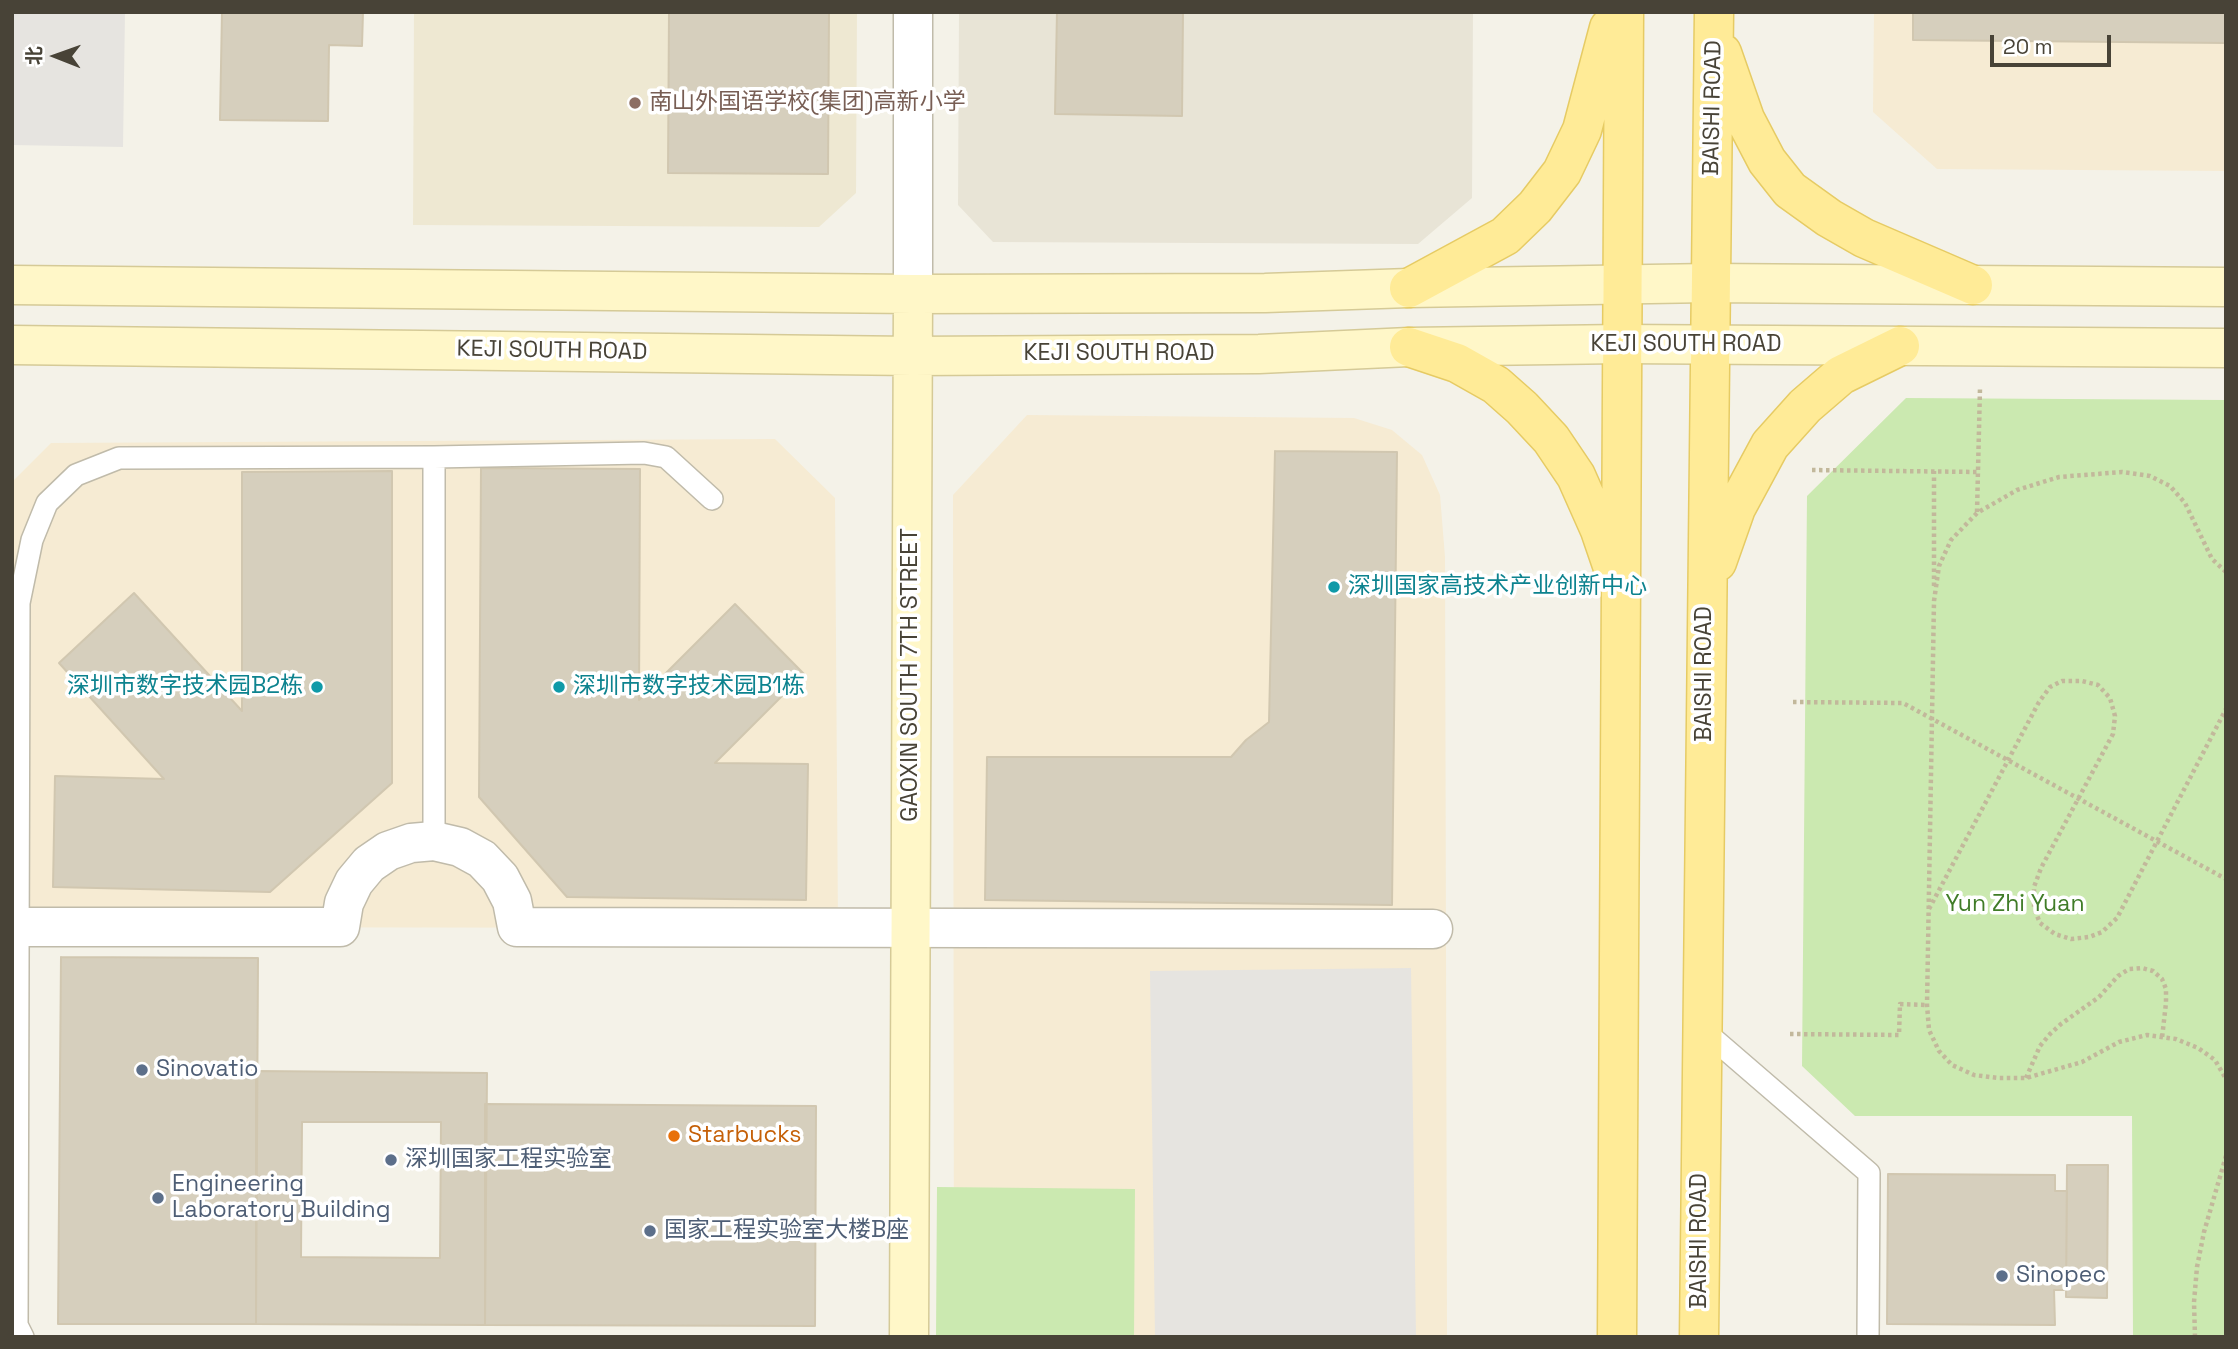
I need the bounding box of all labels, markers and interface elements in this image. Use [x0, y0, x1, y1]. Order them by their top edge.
north arrow [21, 21, 91, 91]
scale bar [1993, 21, 2114, 65]
text: 20 m [2003, 33, 2053, 60]
street label: BAISHI ROAD [1698, 40, 1728, 176]
text: 北 [22, 46, 47, 65]
place label: 南山外国语学校(集团)高新小学 [649, 89, 965, 117]
marker: 南山外国语学校(集团)高新小学 [627, 95, 643, 111]
street label: KEJI SOUTH ROAD [1591, 331, 1781, 359]
street label: KEJI SOUTH ROAD [456, 336, 648, 366]
street label: KEJI SOUTH ROAD [1024, 340, 1214, 368]
street label: GAOXIN SOUTH 7TH STREET [897, 528, 925, 822]
place label: 深圳国家高技术产业创新中心 [1348, 573, 1647, 601]
marker: 深圳国家高技术产业创新中心 [1326, 579, 1342, 595]
street label: BAISHI ROAD [1691, 606, 1719, 742]
place label: 深圳市数字技术园B2栋 [67, 673, 303, 701]
place label: 深圳市数字技术园B1栋 [573, 673, 805, 701]
marker: 深圳市数字技术园B2栋 [309, 679, 325, 695]
marker: 深圳市数字技术园B1栋 [551, 679, 567, 695]
park label: Yun Zhi Yuan [1945, 891, 2085, 919]
place label: Sinovatio [156, 1056, 259, 1084]
marker: Sinovatio [134, 1062, 150, 1078]
place label: Starbucks [688, 1122, 801, 1150]
marker: Starbucks [666, 1128, 682, 1144]
place label: 深圳国家工程实验室 [405, 1146, 612, 1174]
marker: 深圳国家工程实验室 [383, 1152, 399, 1168]
place label: Engineering Laboratory Building [172, 1171, 390, 1225]
street label: BAISHI ROAD [1686, 1173, 1714, 1309]
marker: Engineering Laboratory Building [150, 1190, 166, 1206]
place label: 国家工程实验室大楼B座 [664, 1217, 909, 1245]
marker: 国家工程实验室大楼B座 [642, 1223, 658, 1239]
place label: Sinopec [2016, 1262, 2106, 1290]
marker: Sinopec [1994, 1268, 2010, 1284]

